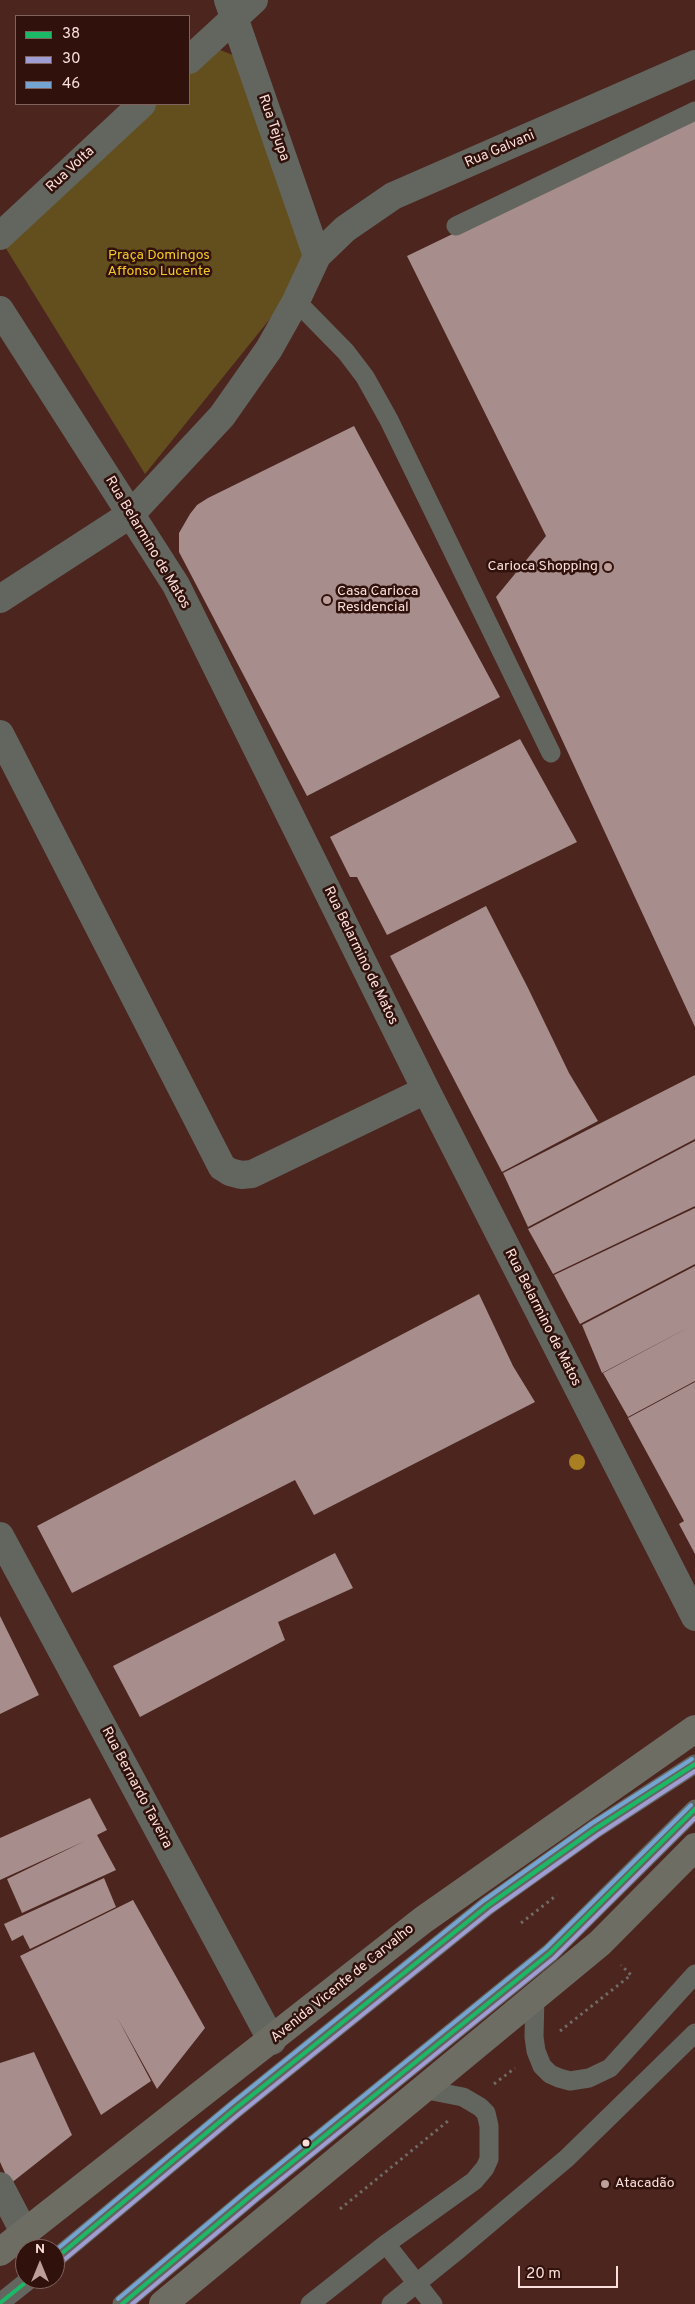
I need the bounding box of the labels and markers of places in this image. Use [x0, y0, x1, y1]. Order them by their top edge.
place label: Carioca Shopping [487, 559, 598, 575]
marker: Carioca Shopping [602, 561, 614, 573]
place label: Casa Carioca Residencial [337, 584, 418, 616]
marker: Casa Carioca Residencial [321, 594, 333, 606]
unlabelled marker [301, 2138, 311, 2148]
place label: Atacadão [615, 2176, 675, 2192]
marker: Atacadão [599, 2178, 611, 2190]

